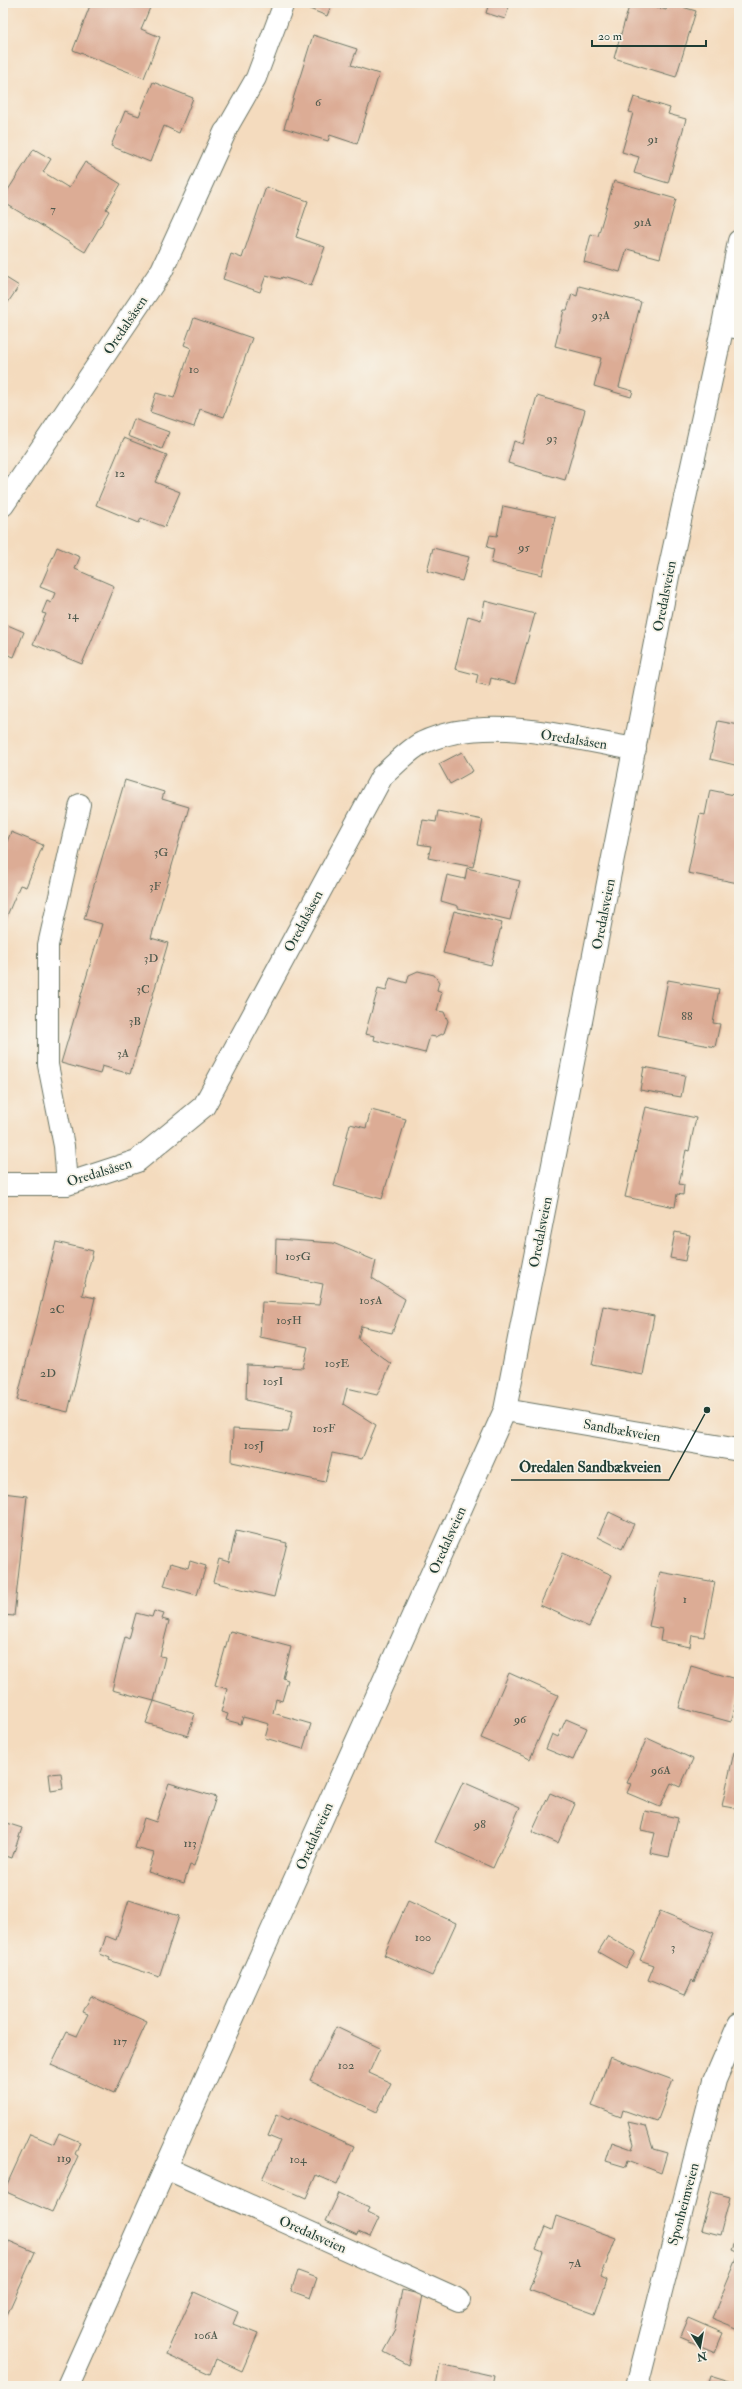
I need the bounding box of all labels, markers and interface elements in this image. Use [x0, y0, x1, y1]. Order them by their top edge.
scale bar [592, 22, 706, 48]
text: 20 m [598, 29, 623, 44]
house number: 6 [315, 95, 322, 110]
house number: 91 [647, 132, 658, 147]
house number: 7 [50, 202, 56, 217]
house number: 91A [633, 215, 652, 230]
street label: Oredalsåsen [100, 293, 151, 358]
house number: 93A [591, 308, 611, 323]
house number: 10 [189, 362, 199, 377]
house number: 93 [546, 431, 557, 446]
house number: 12 [115, 466, 125, 481]
house number: 95 [517, 540, 530, 555]
street label: Oredalsveien [649, 559, 680, 633]
house number: 14 [68, 608, 79, 623]
street label: Oredalsåsen [539, 726, 608, 753]
house number: 3G [154, 845, 168, 860]
street label: Oredalsveien [588, 877, 619, 951]
house number: 3F [149, 879, 162, 894]
street label: Oredalsåsen [280, 888, 327, 955]
house number: 3D [144, 951, 158, 966]
house number: 3C [136, 982, 150, 997]
house number: 88 [681, 1009, 693, 1024]
house number: 3B [129, 1014, 141, 1029]
house number: 3A [117, 1046, 129, 1061]
street label: Oredalsåsen [65, 1155, 134, 1190]
street label: Oredalsveien [525, 1195, 556, 1269]
house number: 105G [285, 1249, 311, 1264]
house number: 105A [359, 1293, 383, 1308]
house number: 2C [50, 1302, 65, 1317]
house number: 105H [276, 1313, 302, 1328]
house number: 105E [325, 1356, 349, 1371]
house number: 2D [40, 1366, 56, 1381]
house number: 105I [263, 1374, 283, 1389]
street label: Sandbækveien [582, 1415, 662, 1446]
house number: 105F [312, 1421, 336, 1436]
house number: 105J [244, 1438, 264, 1453]
callout: Oredalen Sandbækveien [511, 1453, 669, 1480]
text: Oredalen Sandbækveien [519, 1458, 661, 1477]
street label: Oredalsveien [425, 1504, 470, 1577]
house number: 1 [683, 1592, 687, 1607]
house number: 96 [513, 1712, 527, 1727]
house number: 96A [650, 1763, 671, 1778]
street label: Oredalsveien [292, 1800, 337, 1873]
house number: 98 [473, 1817, 486, 1832]
house number: 113 [183, 1836, 197, 1851]
house number: 100 [415, 1930, 431, 1945]
house number: 3 [671, 1940, 675, 1955]
house number: 117 [113, 2034, 128, 2049]
house number: 102 [338, 2058, 354, 2073]
house number: 119 [57, 2151, 71, 2166]
house number: 104 [290, 2152, 307, 2167]
street label: Sponheimveien [664, 2161, 704, 2248]
street label: Oredalsveien [276, 2212, 349, 2257]
house number: 7A [568, 2256, 582, 2271]
north arrow [680, 2327, 720, 2367]
house number: 106A [194, 2328, 218, 2343]
text: N [695, 2349, 709, 2364]

